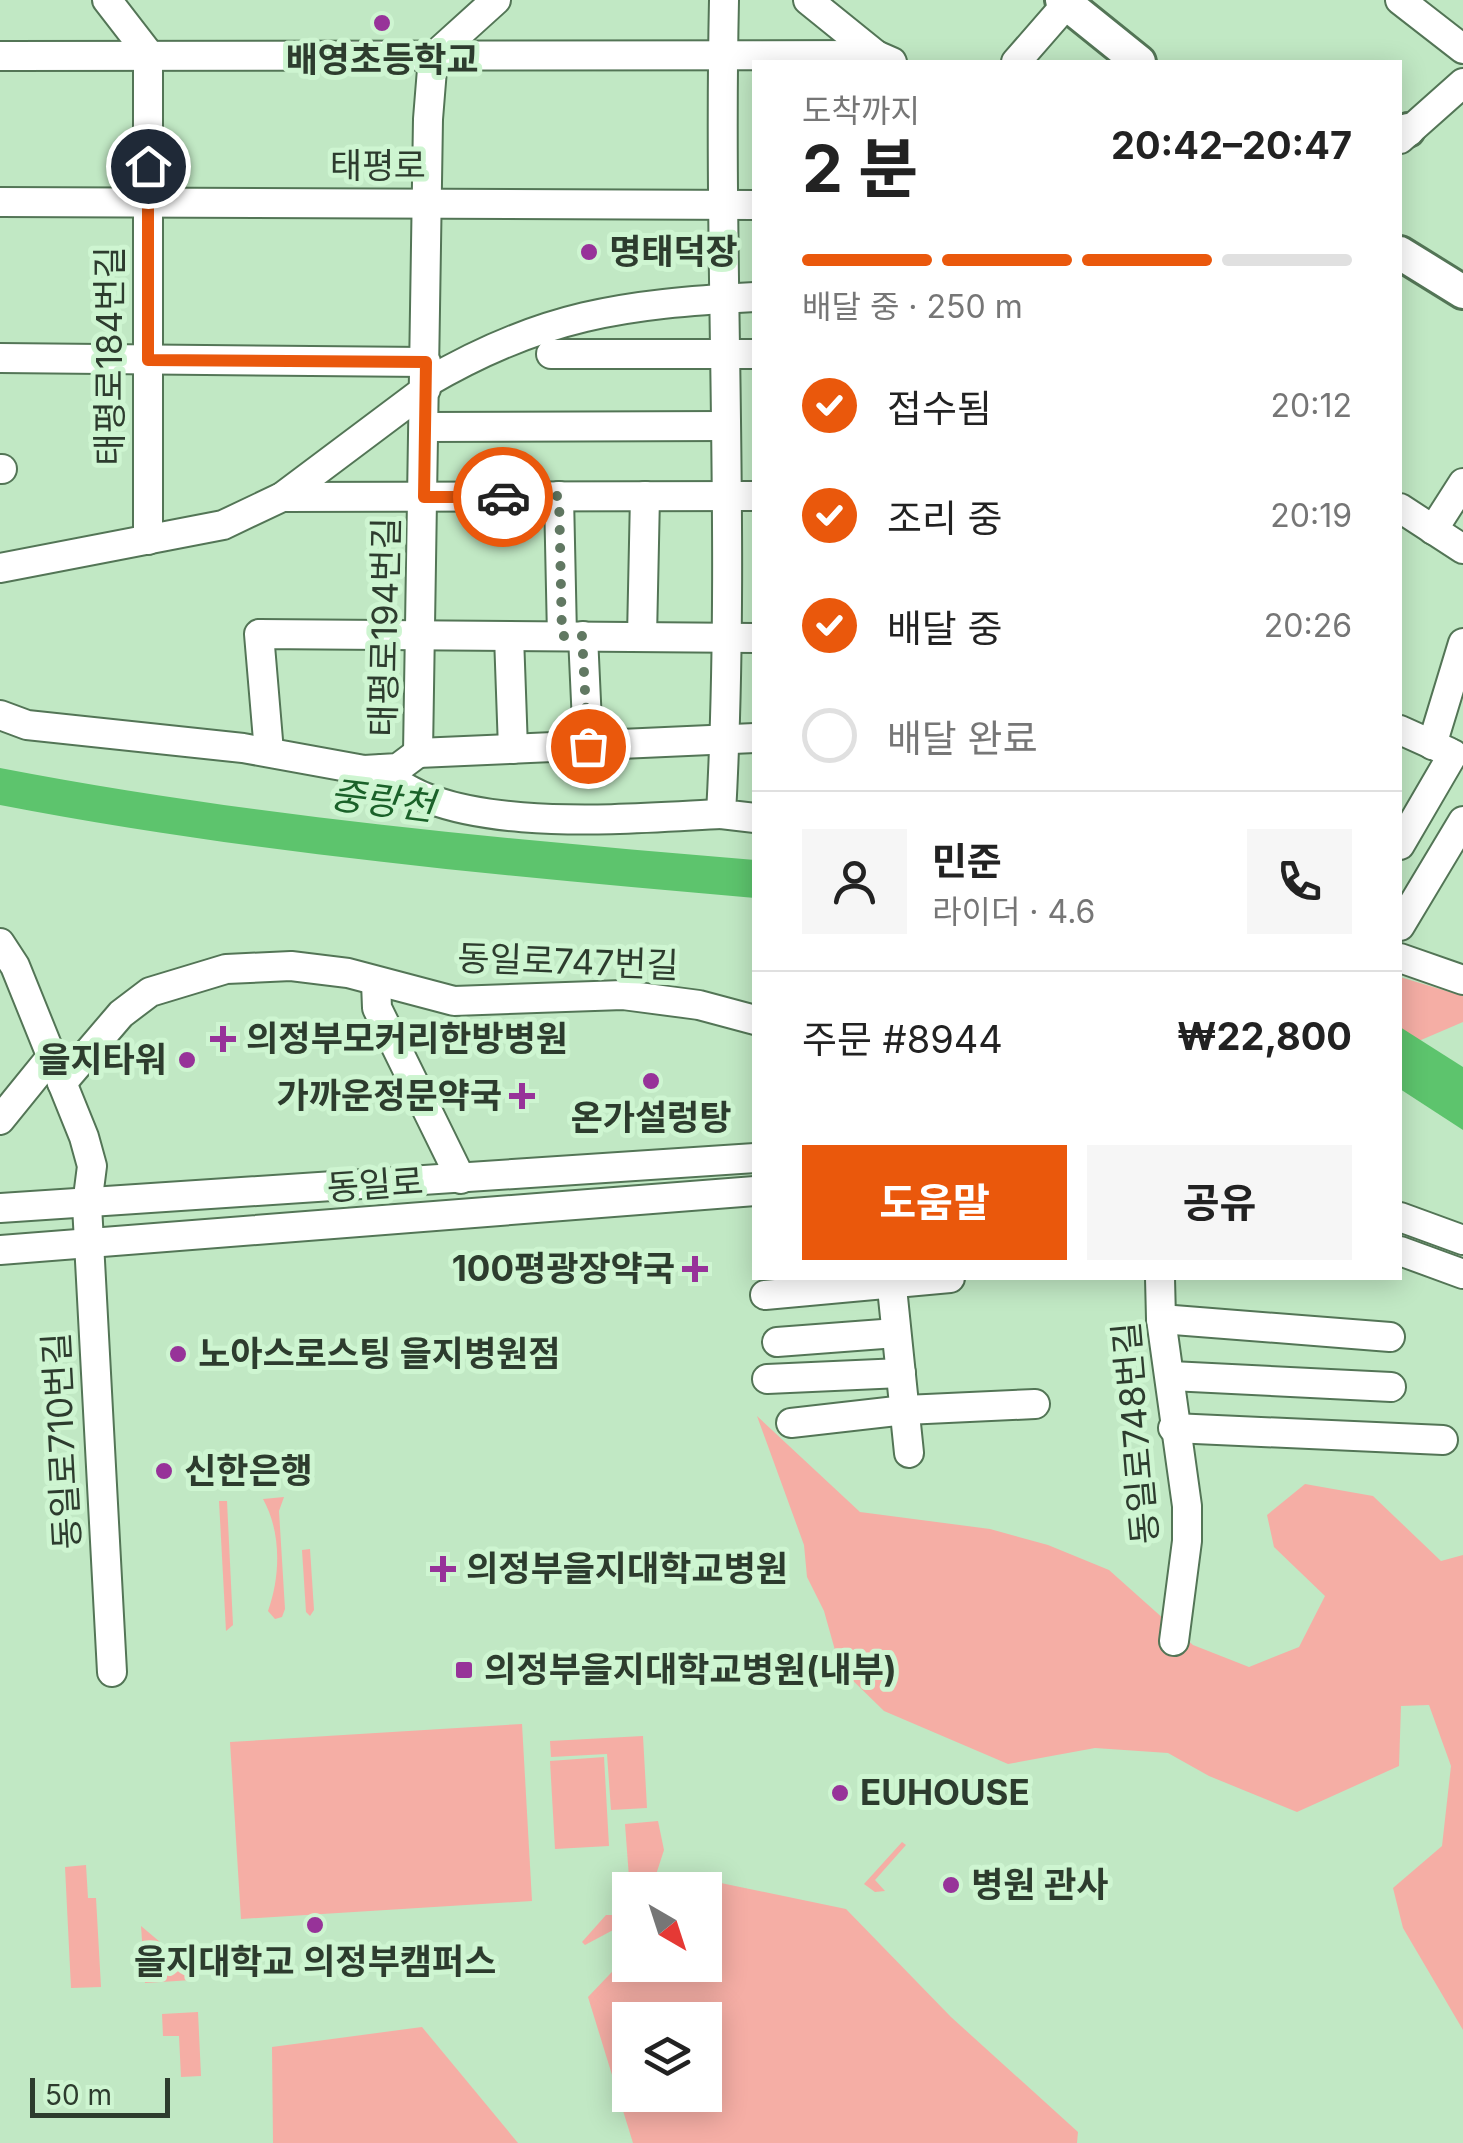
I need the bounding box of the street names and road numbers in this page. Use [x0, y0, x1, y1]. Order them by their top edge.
street label: 태평로 [330, 144, 426, 186]
street label: 태평로184번길 [88, 246, 130, 466]
street label: 태평로194번길 [361, 517, 407, 737]
street label: 동일로747번길 [457, 936, 679, 986]
street label: 동일로 [325, 1160, 425, 1208]
street label: 동일로748번길 [1104, 1320, 1166, 1546]
street label: 동일로710번길 [34, 1332, 88, 1551]

